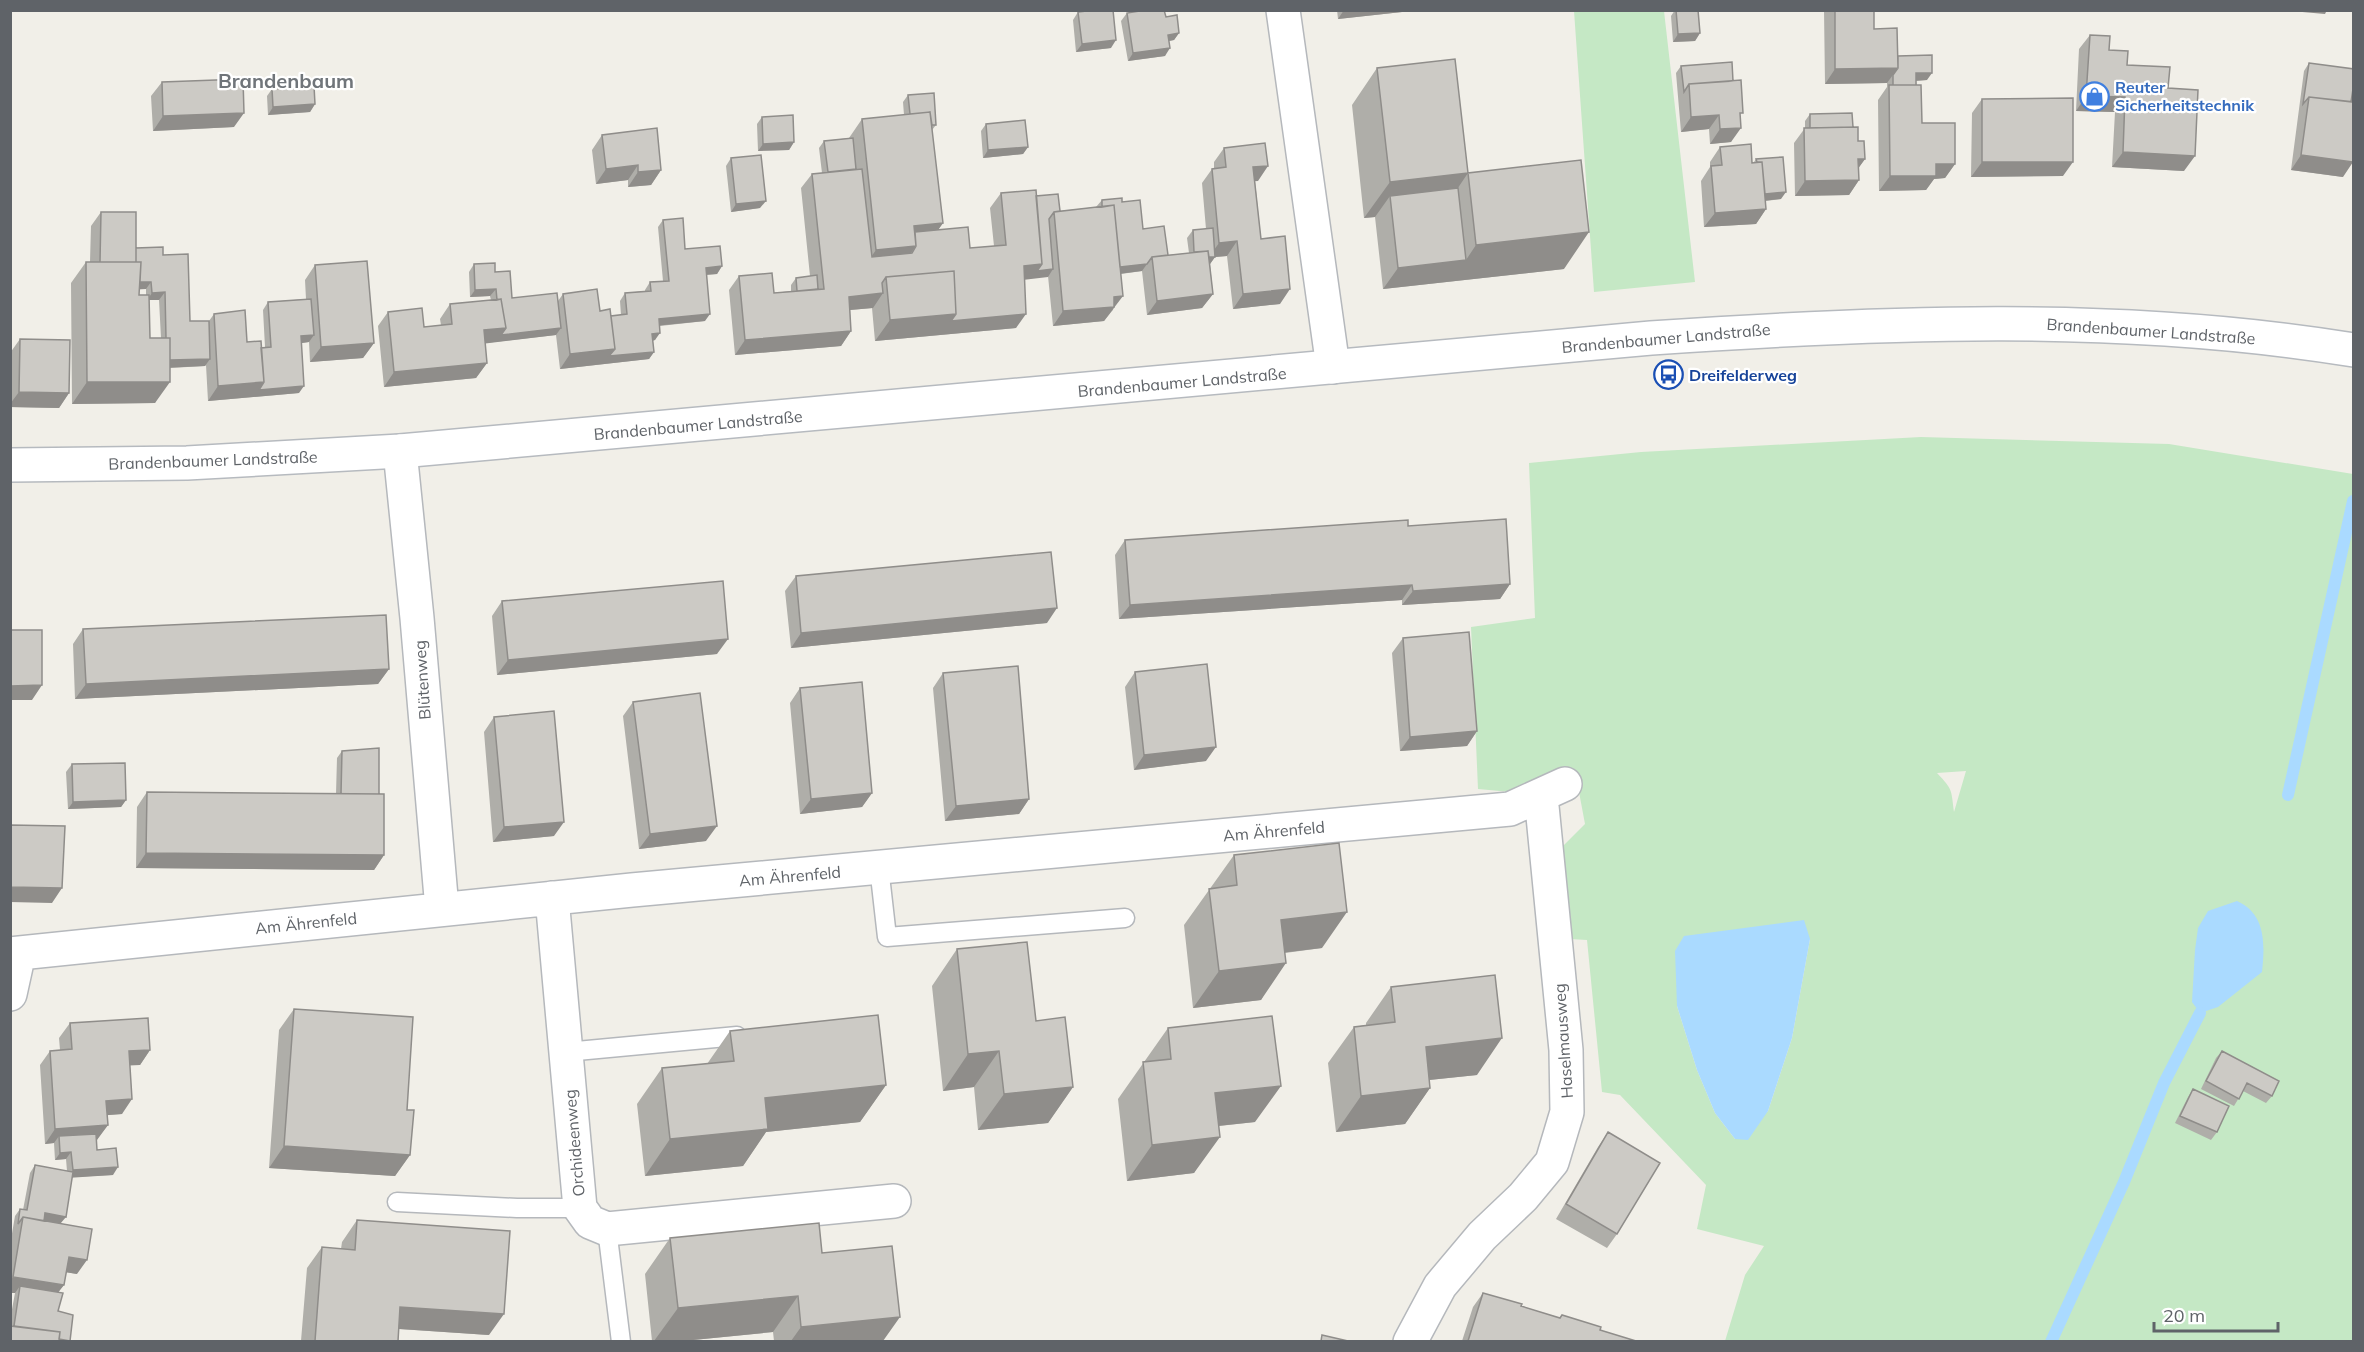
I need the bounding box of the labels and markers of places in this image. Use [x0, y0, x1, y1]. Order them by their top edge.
place label: Reuter Sicherheitstechnik [2115, 77, 2255, 115]
shop icon: Reuter Sicherheitstechnik [2078, 80, 2110, 112]
bus stop icon: Dreifelderweg [1652, 359, 1684, 391]
place label: Dreifelderweg [1689, 365, 1797, 385]

